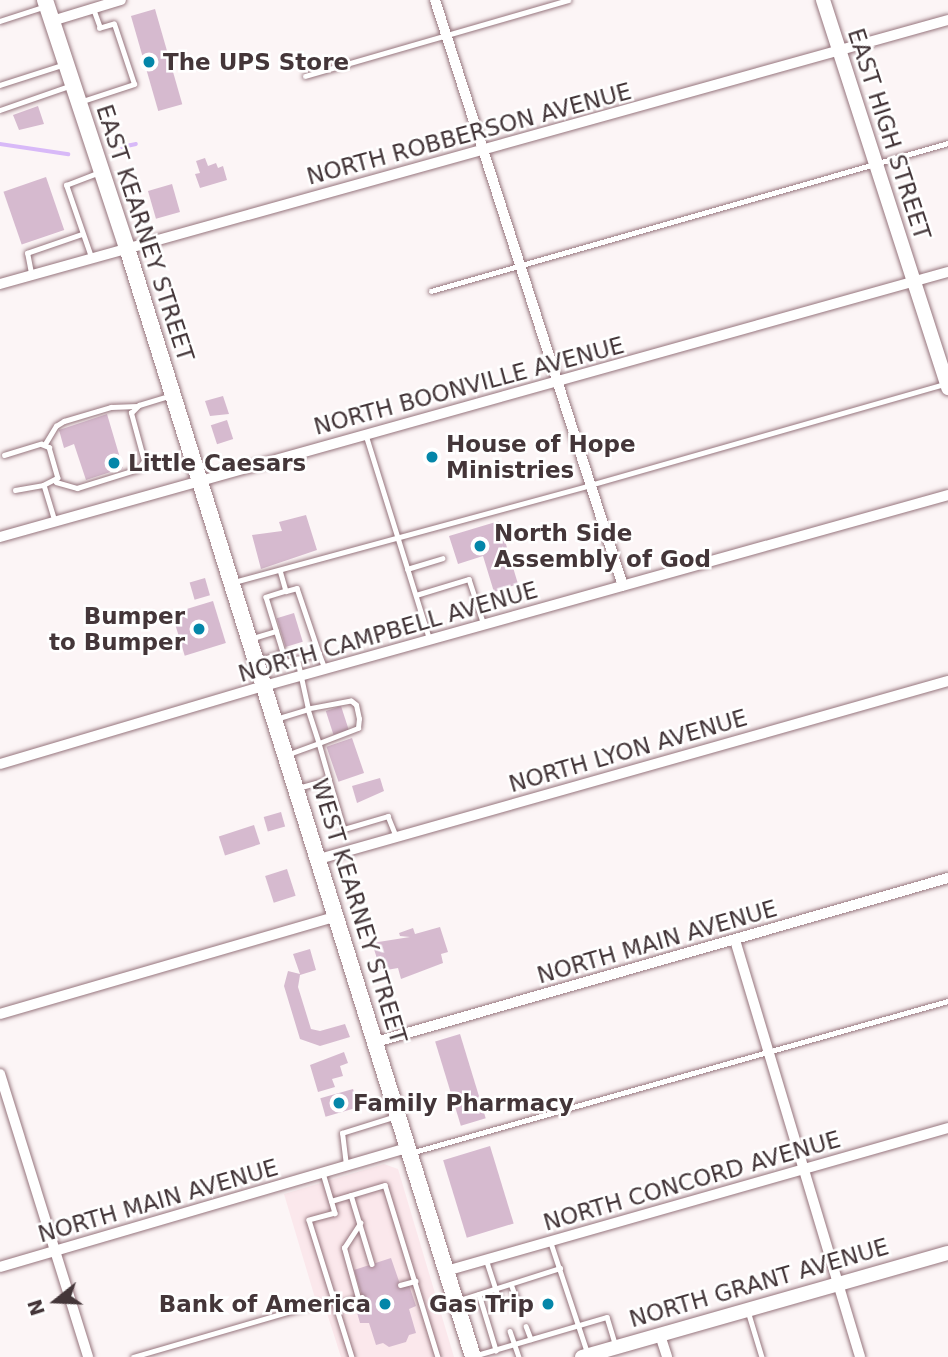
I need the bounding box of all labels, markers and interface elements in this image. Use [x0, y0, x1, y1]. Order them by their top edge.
street label: EAST HIGH STREET [842, 25, 936, 243]
place label: The UPS Store [163, 48, 349, 76]
marker: The UPS Store [141, 54, 157, 70]
street label: NORTH ROBBERSON AVENUE [304, 77, 634, 191]
street label: EAST KEARNEY STREET [90, 101, 200, 365]
street label: NORTH BOONVILLE AVENUE [311, 331, 627, 441]
place label: House of Hope Ministries [446, 430, 636, 484]
place label: Little Caesars [128, 449, 306, 477]
marker: House of Hope Ministries [424, 449, 440, 465]
marker: Little Caesars [106, 455, 122, 471]
place label: North Side Assembly of God [494, 519, 711, 573]
marker: North Side Assembly of God [472, 538, 488, 554]
street label: NORTH CAMPBELL AVENUE [235, 576, 541, 688]
place label: Bumper to Bumper [49, 602, 185, 656]
marker: Bumper to Bumper [191, 621, 207, 637]
street label: NORTH LYON AVENUE [506, 704, 750, 798]
street label: WEST KEARNEY STREET [306, 775, 412, 1047]
street label: NORTH MAIN AVENUE [534, 895, 780, 989]
place label: Family Pharmacy [353, 1089, 574, 1117]
marker: Family Pharmacy [331, 1095, 347, 1111]
street label: NORTH CONCORD AVENUE [540, 1125, 844, 1237]
street label: NORTH MAIN AVENUE [35, 1154, 281, 1248]
street label: NORTH GRANT AVENUE [626, 1233, 892, 1333]
north arrow [21, 1266, 91, 1336]
place label: Bank of America [159, 1290, 371, 1318]
place label: Gas Trip [429, 1290, 534, 1318]
marker: Bank of America [377, 1296, 393, 1312]
marker: Gas Trip [540, 1296, 556, 1312]
text: N [23, 1297, 49, 1318]

